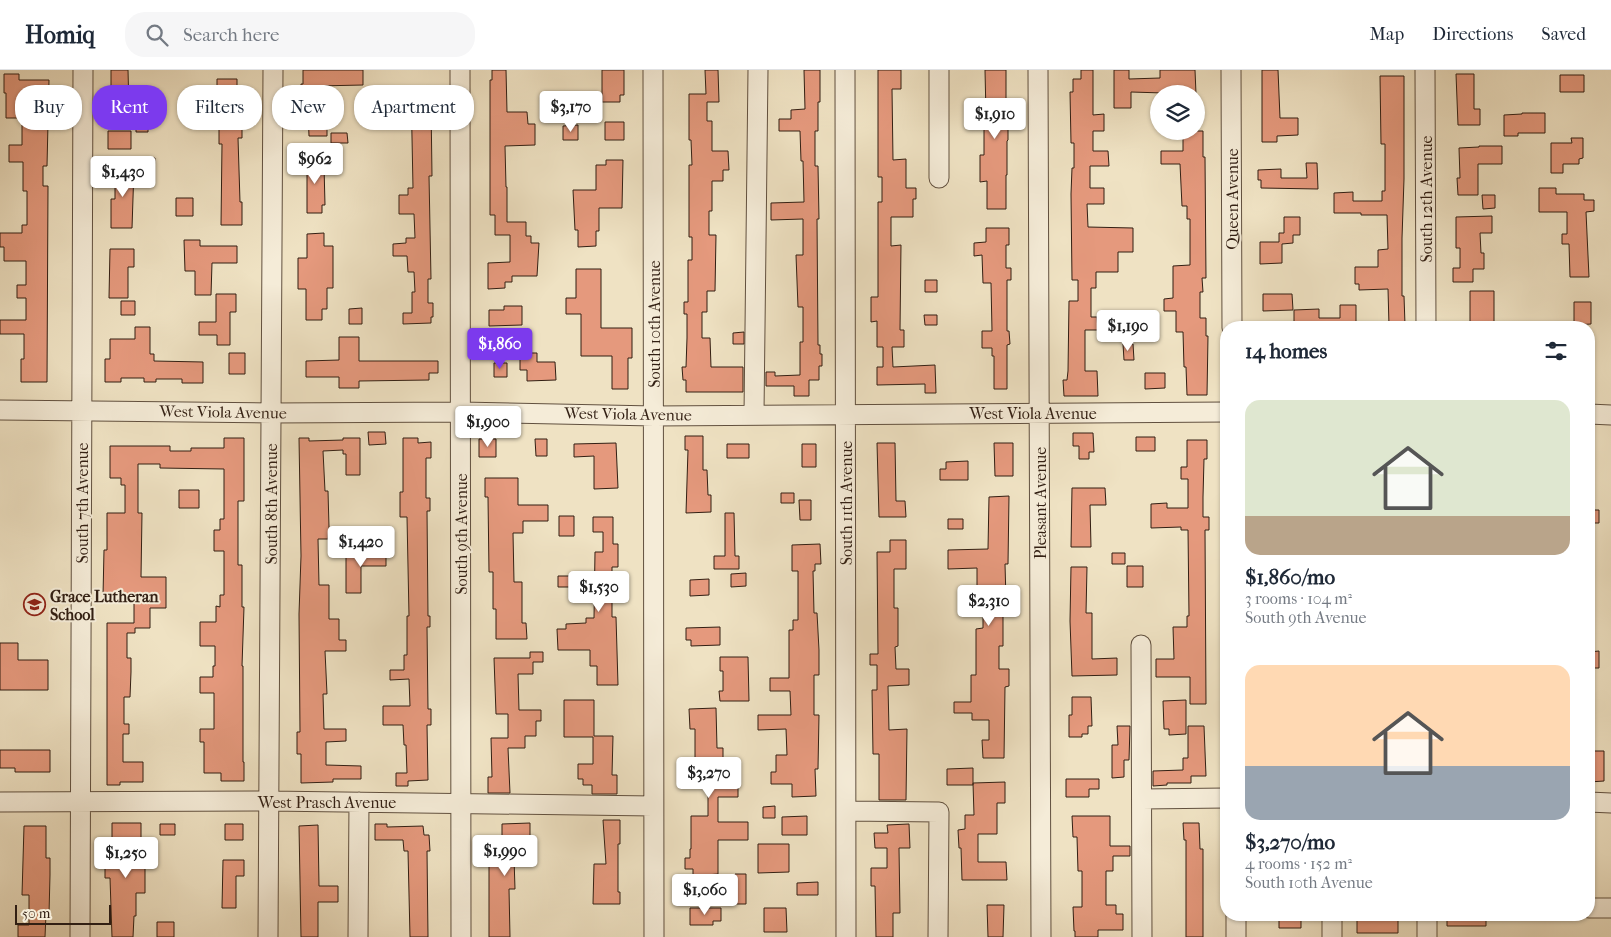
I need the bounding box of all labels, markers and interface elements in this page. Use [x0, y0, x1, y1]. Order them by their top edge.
search box [125, 12, 475, 57]
text: Homiq [25, 21, 95, 49]
icon: search [143, 21, 171, 49]
text: Search here [183, 24, 279, 46]
text: Map [1370, 24, 1404, 45]
text: Directions [1432, 24, 1513, 45]
text: Saved [1541, 24, 1586, 45]
chip: Buy [15, 85, 82, 130]
chip: Rent [92, 85, 167, 130]
chip: Filters [177, 85, 262, 130]
chip: New [272, 85, 344, 130]
chip: Apartment [354, 85, 474, 130]
map controls [1150, 85, 1205, 140]
button: layers [1150, 85, 1205, 140]
pin: $3,170 [530, 90, 612, 133]
text: $3,170 [551, 97, 591, 116]
pin: $1,910 [954, 98, 1036, 140]
text: $1,910 [975, 104, 1015, 123]
street label: South 12th Avenue [1417, 135, 1436, 263]
pin: $962 [285, 142, 345, 185]
street label: Queen Avenue [1223, 148, 1242, 250]
text: $962 [298, 149, 332, 168]
pin: $1,430 [82, 156, 164, 198]
text: $1,430 [101, 162, 145, 181]
street label: South 10th Avenue [645, 260, 664, 388]
pin: $1,190 [1087, 310, 1169, 352]
text: $1,190 [1108, 316, 1148, 335]
pin: $1,860 [459, 328, 541, 370]
text: $1,860 [478, 334, 522, 353]
icon: filters [1542, 337, 1570, 365]
text: 14 homes [1245, 339, 1327, 363]
street label: West Viola Avenue [158, 401, 287, 423]
street label: West Viola Avenue [563, 403, 692, 425]
street label: West Viola Avenue [968, 404, 1097, 423]
pin: $1,900 [447, 406, 529, 448]
text: $1,900 [466, 412, 510, 431]
icon: home [1363, 433, 1453, 523]
street label: South 11th Avenue [837, 441, 856, 565]
street label: South 7th Avenue [73, 442, 92, 563]
street label: South 8th Avenue [262, 443, 281, 565]
street label: Pleasant Avenue [1031, 447, 1050, 559]
street label: South 9th Avenue [452, 473, 471, 595]
pin: $1,420 [320, 526, 402, 568]
text: $1,420 [339, 532, 383, 551]
text: $1,860/mo [1245, 565, 1335, 589]
pin: $1,530 [558, 570, 640, 613]
text: $1,530 [579, 577, 619, 596]
pin: $2,310 [948, 584, 1030, 627]
place label: Grace Lutheran School [50, 587, 159, 624]
text: 3 rooms · 104 m² [1245, 589, 1352, 608]
text: $2,310 [968, 591, 1010, 610]
school or university icon: Grace Lutheran School [22, 593, 46, 617]
text: South 9th Avenue [1245, 608, 1367, 627]
icon: home [1363, 698, 1453, 788]
pin: $3,270 [668, 756, 750, 799]
text: $3,270 [687, 763, 731, 782]
street label: West Prasch Avenue [257, 793, 396, 812]
text: $3,270/mo [1245, 830, 1335, 854]
pin: $1,990 [464, 834, 546, 877]
pin: $1,250 [85, 836, 167, 879]
text: $1,990 [483, 841, 527, 860]
text: $1,250 [105, 843, 147, 862]
text: 4 rooms · 152 m² [1245, 854, 1352, 873]
text: South 10th Avenue [1245, 873, 1373, 892]
pin: $1,060 [664, 874, 746, 916]
text: $1,060 [683, 880, 727, 899]
scale bar [15, 902, 111, 925]
text: 50 m [22, 905, 50, 922]

